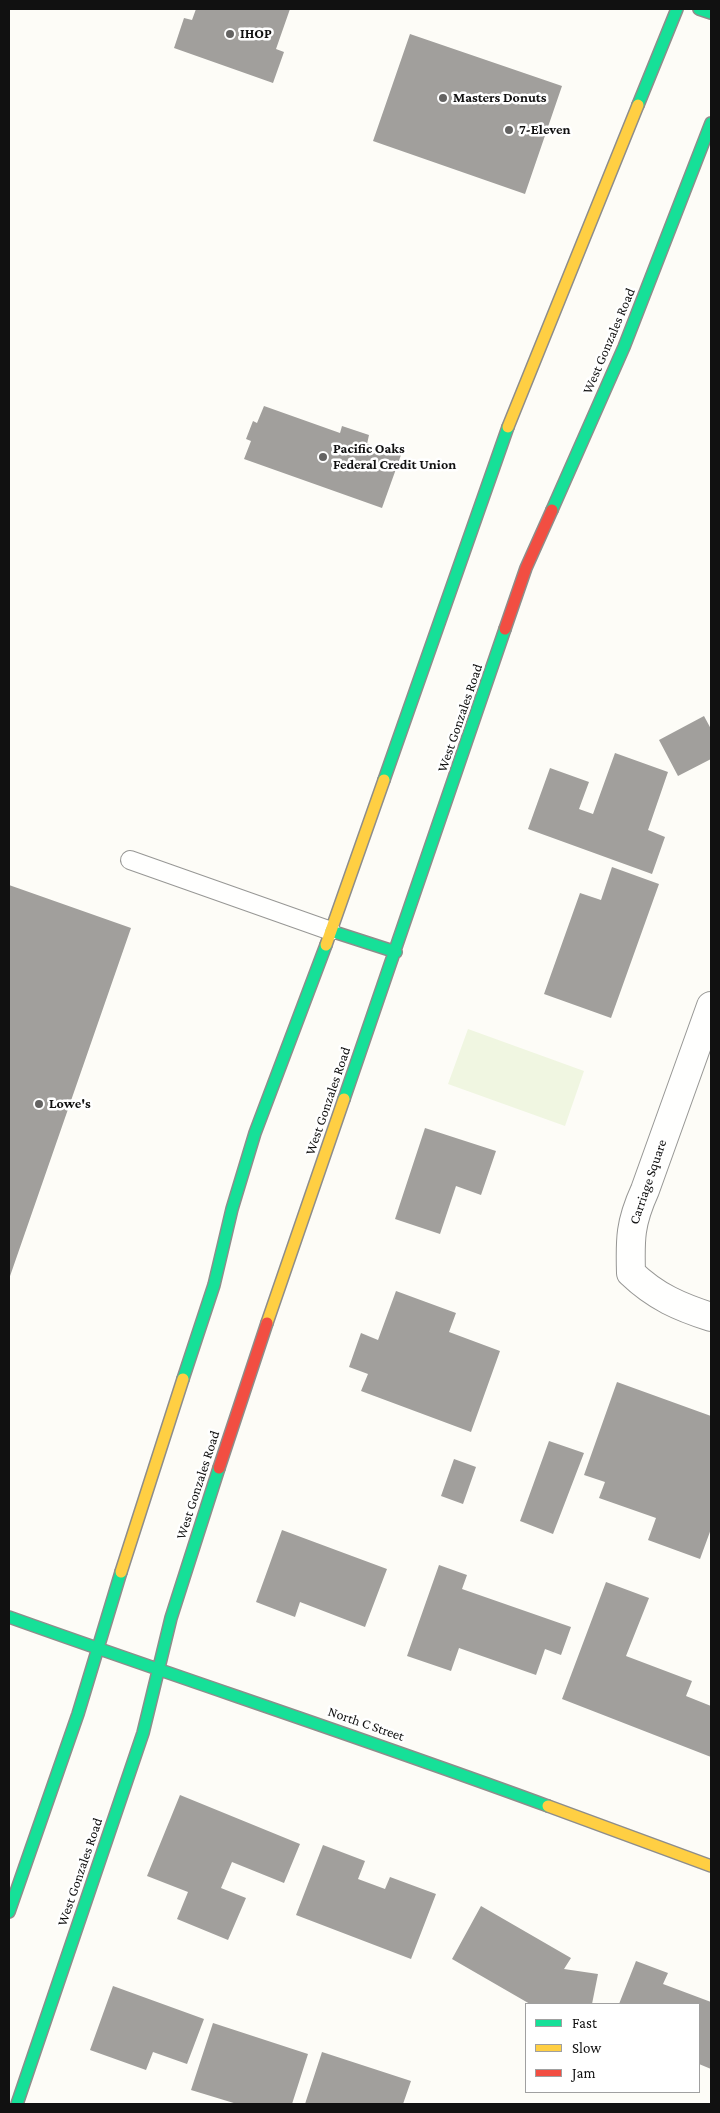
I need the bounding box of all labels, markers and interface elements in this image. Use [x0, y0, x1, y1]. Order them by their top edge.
place label: IHOP [240, 26, 272, 42]
marker: IHOP [224, 28, 236, 40]
place label: Masters Donuts [453, 90, 546, 106]
marker: Masters Donuts [437, 92, 449, 104]
place label: 7-Eleven [519, 122, 570, 138]
marker: 7-Eleven [503, 124, 515, 136]
street label: West Gonzales Road [579, 286, 639, 396]
place label: Pacific Oaks Federal Credit Union [333, 441, 456, 474]
marker: Pacific Oaks Federal Credit Union [317, 451, 329, 463]
street label: West Gonzales Road [434, 662, 486, 774]
street label: West Gonzales Road [302, 1045, 354, 1157]
place label: Lowe's [49, 1096, 91, 1112]
marker: Lowe's [33, 1098, 45, 1110]
street label: Carriage Square [626, 1137, 670, 1227]
street label: West Gonzales Road [173, 1429, 223, 1541]
street label: North C Street [326, 1703, 406, 1745]
street label: West Gonzales Road [54, 1816, 106, 1928]
legend [525, 2003, 700, 2093]
text: Fast [572, 2015, 597, 2031]
text: Slow [572, 2040, 601, 2056]
text: Jam [572, 2065, 595, 2081]

